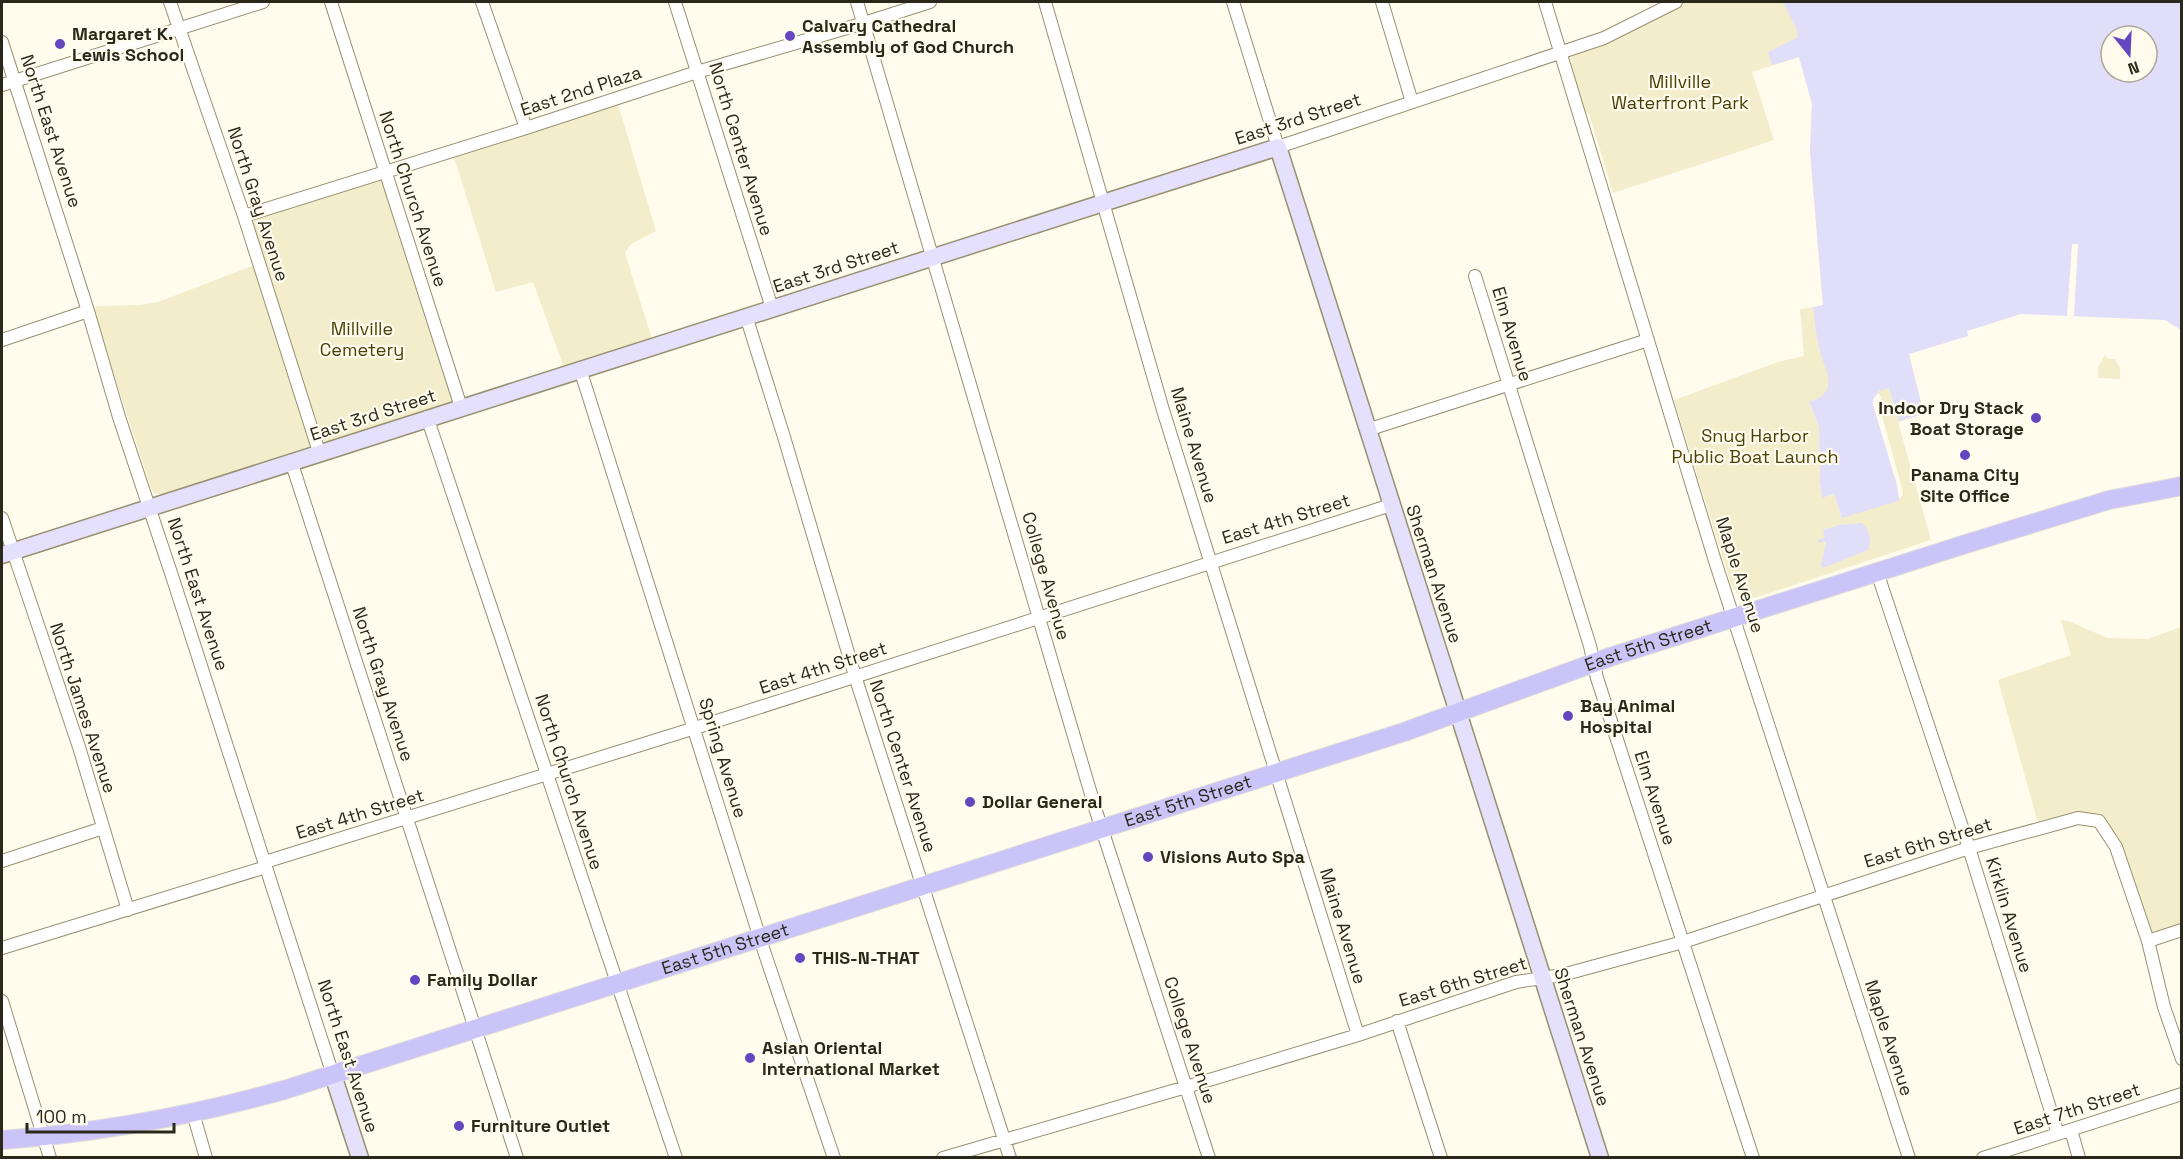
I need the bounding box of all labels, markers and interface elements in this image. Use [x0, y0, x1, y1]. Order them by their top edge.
place label: Calvary Cathedral Assembly of God Church [802, 14, 1014, 58]
place label: Margaret K. Lewis School [72, 22, 184, 66]
north arrow [2099, 24, 2159, 84]
marker: Calvary Cathedral Assembly of God Church [783, 29, 797, 43]
marker: Margaret K. Lewis School [53, 37, 67, 51]
street label: North East Avenue [16, 51, 87, 210]
text: N [2125, 56, 2142, 79]
street label: North Center Avenue [704, 59, 779, 238]
street label: East 2nd Plaza [517, 60, 644, 121]
park label: Millville Waterfront Park [1611, 70, 1749, 114]
street label: East 3rd Street [1232, 87, 1364, 150]
street label: North Church Avenue [374, 108, 453, 290]
street label: North Gray Avenue [223, 124, 294, 284]
street label: East 3rd Street [770, 235, 902, 298]
street label: Elm Avenue [1487, 284, 1538, 384]
park label: Millville Cemetery [320, 317, 404, 361]
street label: East 3rd Street [307, 383, 439, 446]
street label: Maine Avenue [1166, 384, 1223, 506]
place label: Indoor Dry Stack Boat Storage [1878, 396, 2024, 440]
marker: Indoor Dry Stack Boat Storage [2029, 411, 2043, 425]
park label: Snug Harbor Public Boat Launch [1671, 424, 1839, 468]
marker: Panama City Site Office [1958, 448, 1972, 462]
place label: Panama City Site Office [1911, 463, 2019, 507]
street label: East 4th Street [1219, 488, 1353, 549]
street label: Sherman Avenue [1401, 502, 1468, 646]
street label: College Avenue [1017, 509, 1076, 643]
street label: North East Avenue [163, 514, 234, 673]
street label: Maple Avenue [1711, 514, 1770, 636]
street label: North Gray Avenue [348, 604, 419, 764]
street label: East 5th Street [1581, 613, 1715, 676]
street label: North James Avenue [45, 620, 122, 796]
street label: East 4th Street [756, 636, 890, 699]
street label: North Center Avenue [865, 677, 942, 855]
street label: North Church Avenue [530, 691, 609, 873]
place label: Bay Animal Hospital [1580, 694, 1675, 738]
street label: Spring Avenue [694, 695, 753, 821]
marker: Bay Animal Hospital [1561, 709, 1575, 723]
street label: Elm Avenue [1629, 748, 1682, 848]
street label: East 5th Street [1121, 769, 1254, 832]
street label: East 4th Street [293, 783, 427, 844]
place label: Dollar General [982, 790, 1103, 813]
marker: Dollar General [963, 795, 977, 809]
street label: East 6th Street [1861, 812, 1995, 873]
place label: Visions Auto Spa [1160, 845, 1305, 868]
marker: Visions Auto Spa [1141, 850, 1155, 864]
street label: Kirklin Avenue [1981, 854, 2038, 975]
street label: Maine Avenue [1315, 865, 1372, 987]
street label: East 5th Street [658, 917, 792, 980]
place label: THIS-N-THAT [812, 946, 920, 969]
marker: THIS-N-THAT [793, 951, 807, 965]
street label: East 6th Street [1396, 951, 1530, 1012]
street label: Sherman Avenue [1549, 965, 1616, 1109]
place label: Family Dollar [427, 968, 538, 991]
marker: Family Dollar [408, 973, 422, 987]
street label: College Avenue [1159, 973, 1222, 1106]
street label: North East Avenue [313, 976, 384, 1135]
street label: Maple Avenue [1860, 977, 1919, 1099]
place label: Asian Oriental International Market [762, 1036, 940, 1080]
marker: Asian Oriental International Market [743, 1051, 757, 1065]
street label: East 7th Street [2011, 1077, 2143, 1140]
scale bar [27, 1096, 174, 1134]
text: 100 m [36, 1105, 87, 1128]
place label: Furniture Outlet [471, 1114, 610, 1137]
marker: Furniture Outlet [452, 1119, 466, 1133]

